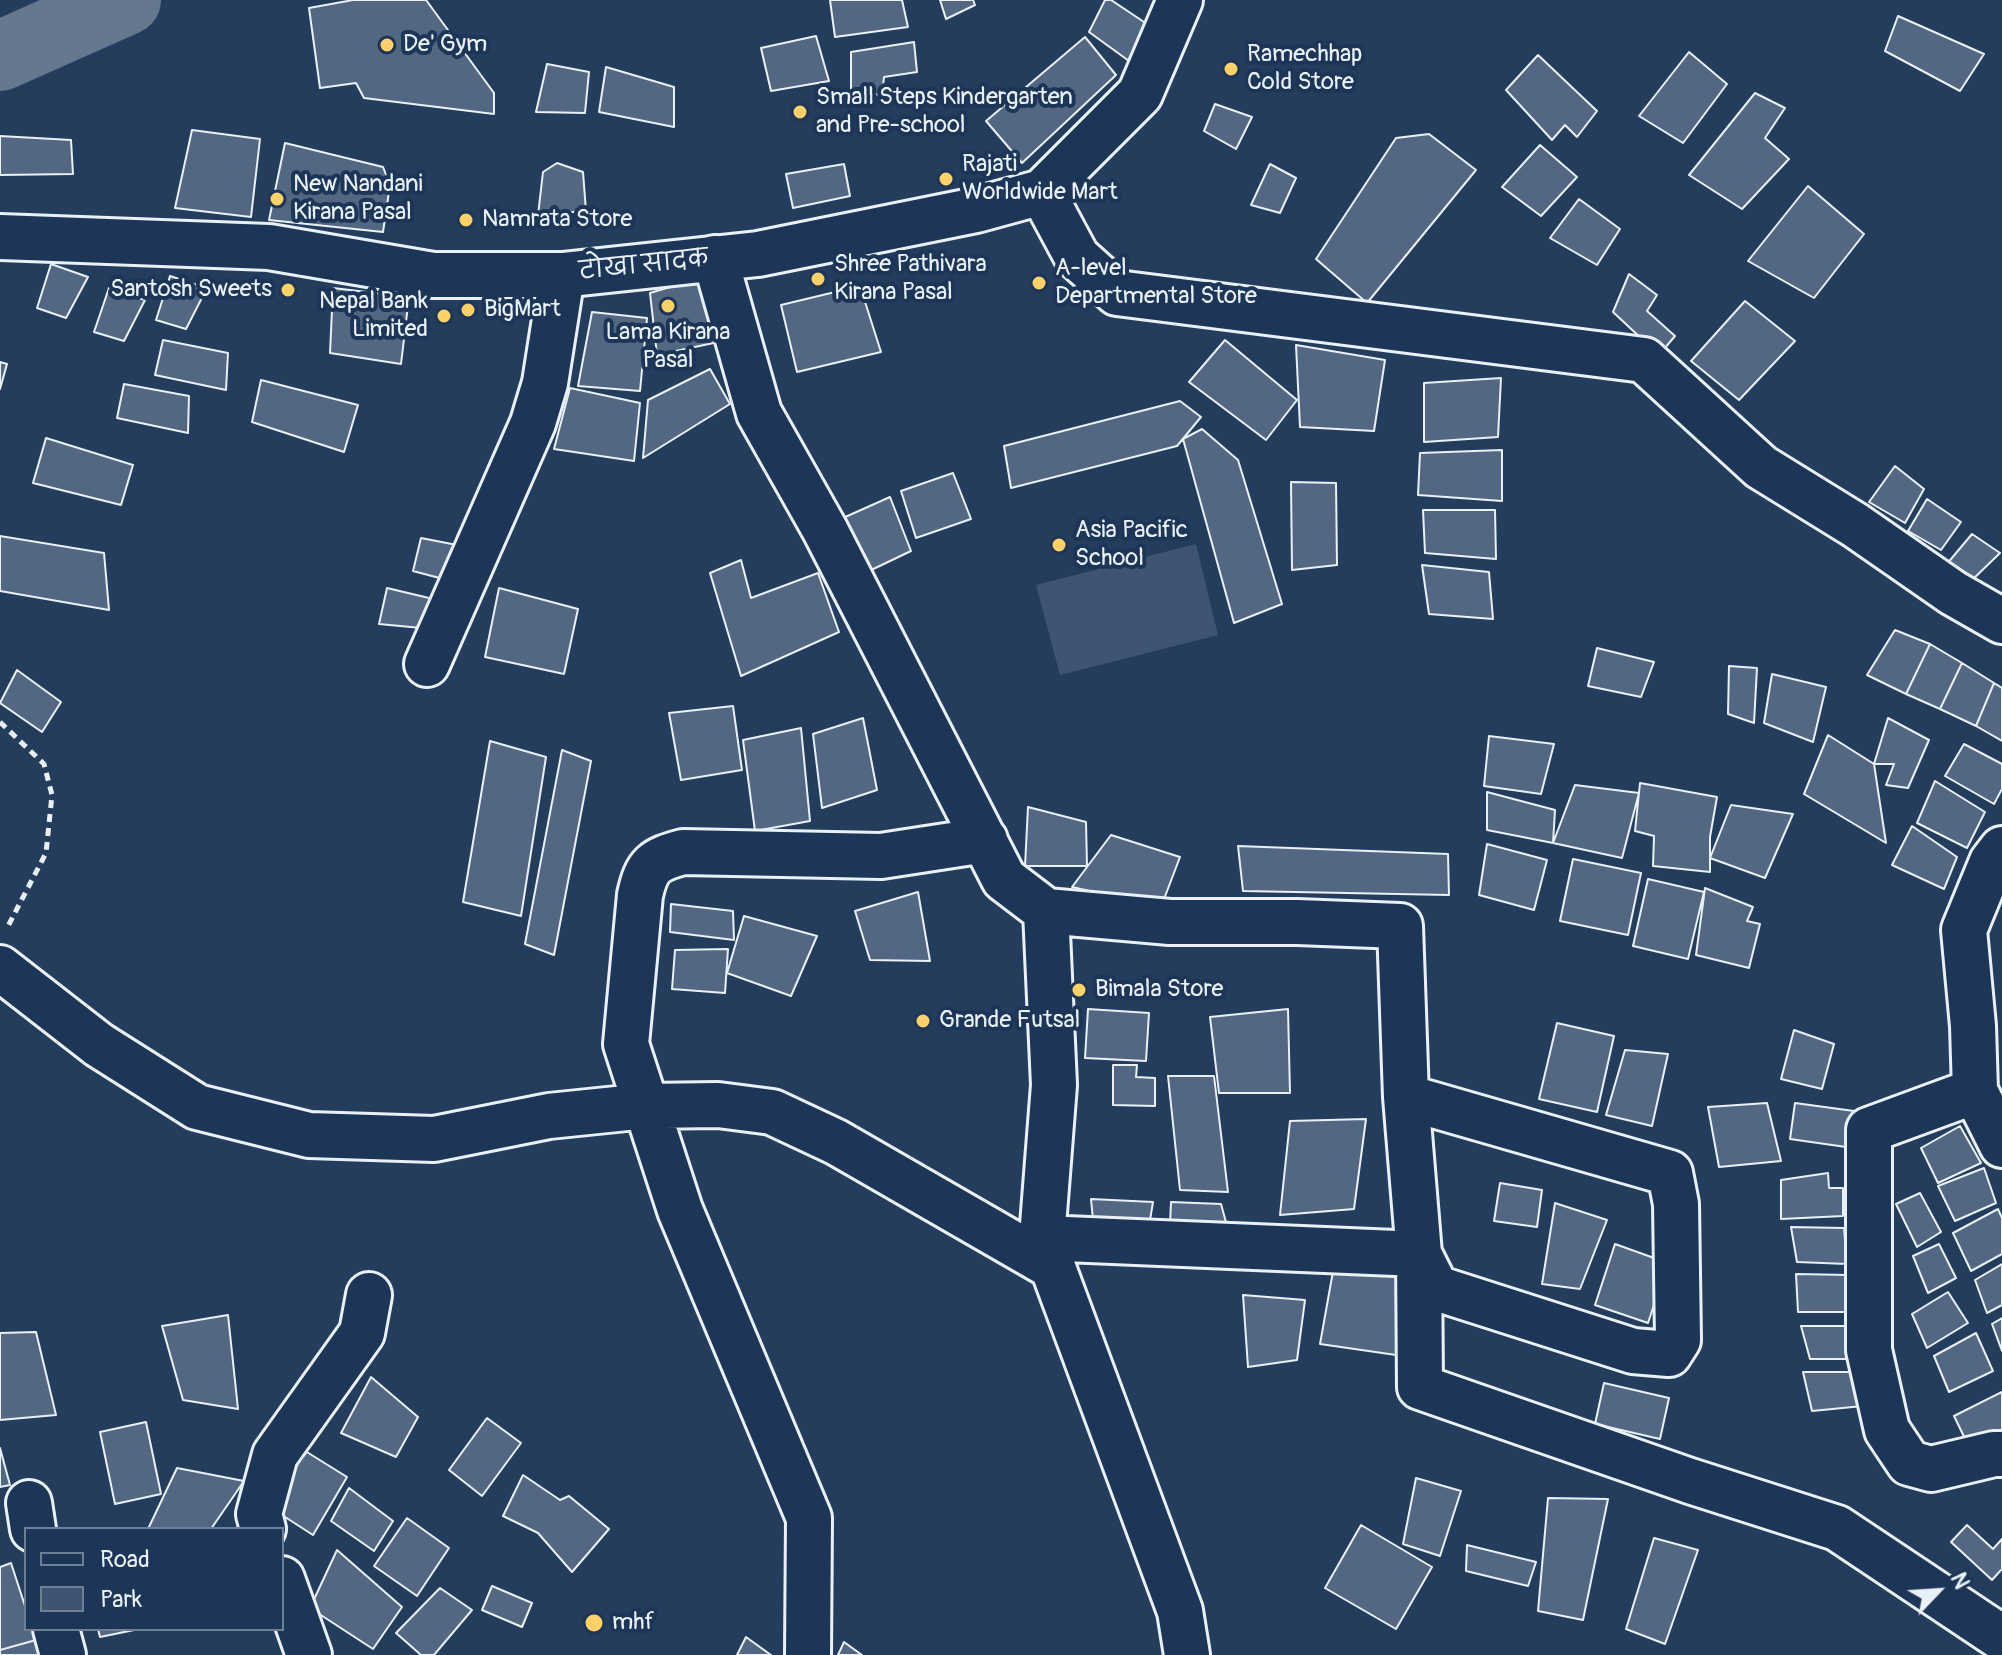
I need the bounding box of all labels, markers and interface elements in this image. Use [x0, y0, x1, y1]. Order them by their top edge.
place label: De' Gym [403, 31, 487, 59]
marker: De' Gym [378, 36, 396, 54]
place label: Ramechhap Cold Store [1247, 41, 1362, 97]
marker: Ramechhap Cold Store [1222, 60, 1240, 78]
place label: Small Steps Kindergarten and Pre-school [816, 84, 1073, 140]
marker: Small Steps Kindergarten and Pre-school [791, 103, 809, 121]
place label: Rajati Worldwide Mart [962, 151, 1118, 207]
marker: Rajati Worldwide Mart [937, 170, 955, 188]
place label: New Nandani Kirana Pasal [293, 171, 423, 227]
marker: New Nandani Kirana Pasal [268, 190, 286, 208]
place label: Namrata Store [482, 206, 632, 234]
marker: Namrata Store [457, 211, 475, 229]
street label: टोखा सादक [578, 245, 710, 287]
place label: Shree Pathivara Kirana Pasal [834, 251, 987, 307]
place label: A-level Departmental Store [1055, 255, 1257, 311]
marker: Shree Pathivara Kirana Pasal [809, 270, 827, 288]
marker: A-level Departmental Store [1030, 274, 1048, 292]
place label: Santosh Sweets [110, 276, 272, 304]
marker: Santosh Sweets [279, 281, 297, 299]
place label: Nepal Bank Limited [319, 288, 428, 344]
place label: BigMart [484, 296, 561, 324]
marker: Lama Kirana Pasal [659, 297, 677, 315]
marker: BigMart [459, 301, 477, 319]
marker: Nepal Bank Limited [435, 307, 453, 325]
place label: Lama Kirana Pasal [606, 319, 730, 375]
place label: Asia Pacific School [1075, 517, 1188, 573]
marker: Asia Pacific School [1050, 536, 1068, 554]
place label: Bimala Store [1095, 976, 1223, 1004]
marker: Bimala Store [1070, 981, 1088, 999]
place label: Grande Futsal [939, 1007, 1080, 1035]
marker: Grande Futsal [914, 1012, 932, 1030]
legend [24, 1527, 284, 1631]
text: Road [100, 1545, 150, 1574]
north arrow [1898, 1551, 1978, 1631]
text: N [1944, 1568, 1976, 1594]
text: Park [100, 1585, 142, 1614]
place label: mhf [612, 1609, 654, 1637]
marker: mhf [583, 1612, 605, 1634]

